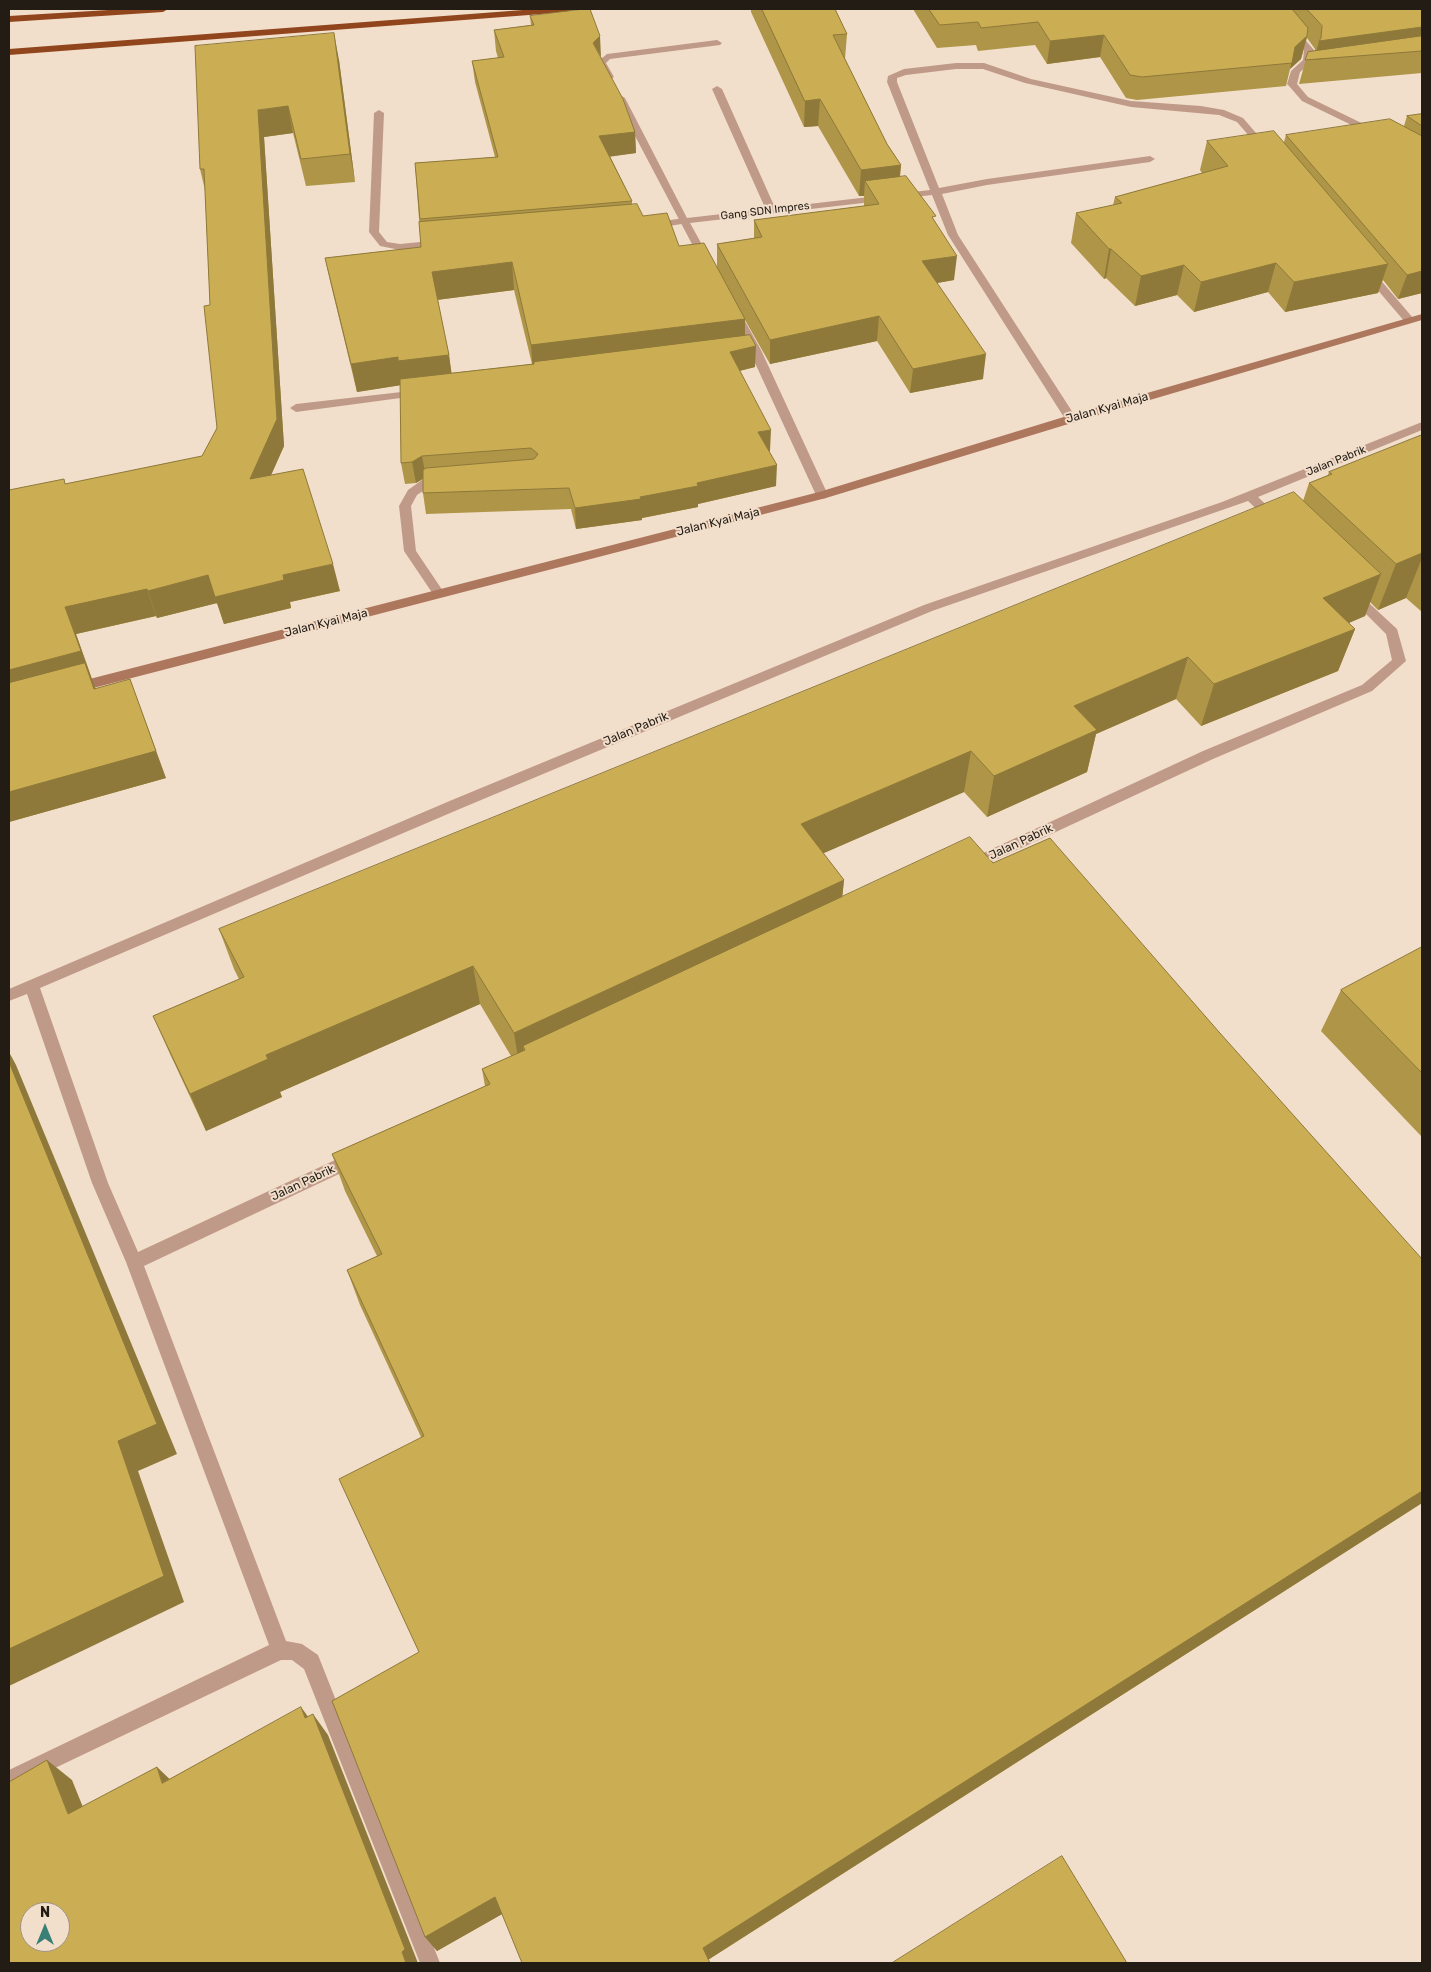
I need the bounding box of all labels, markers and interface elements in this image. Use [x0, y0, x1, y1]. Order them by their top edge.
street label: Gang SDN Impres [720, 199, 810, 223]
street label: Jalan Kyai Maja [1064, 389, 1150, 427]
street label: Jalan Pabrik [1304, 443, 1368, 479]
street label: Jalan Kyai Maja [675, 505, 761, 539]
street label: Jalan Kyai Maja [283, 606, 369, 640]
street label: Jalan Pabrik [601, 709, 671, 749]
street label: Jalan Pabrik [987, 821, 1055, 863]
street label: Jalan Pabrik [269, 1162, 337, 1204]
north arrow [20, 1902, 70, 1952]
text: N [40, 1904, 50, 1921]

